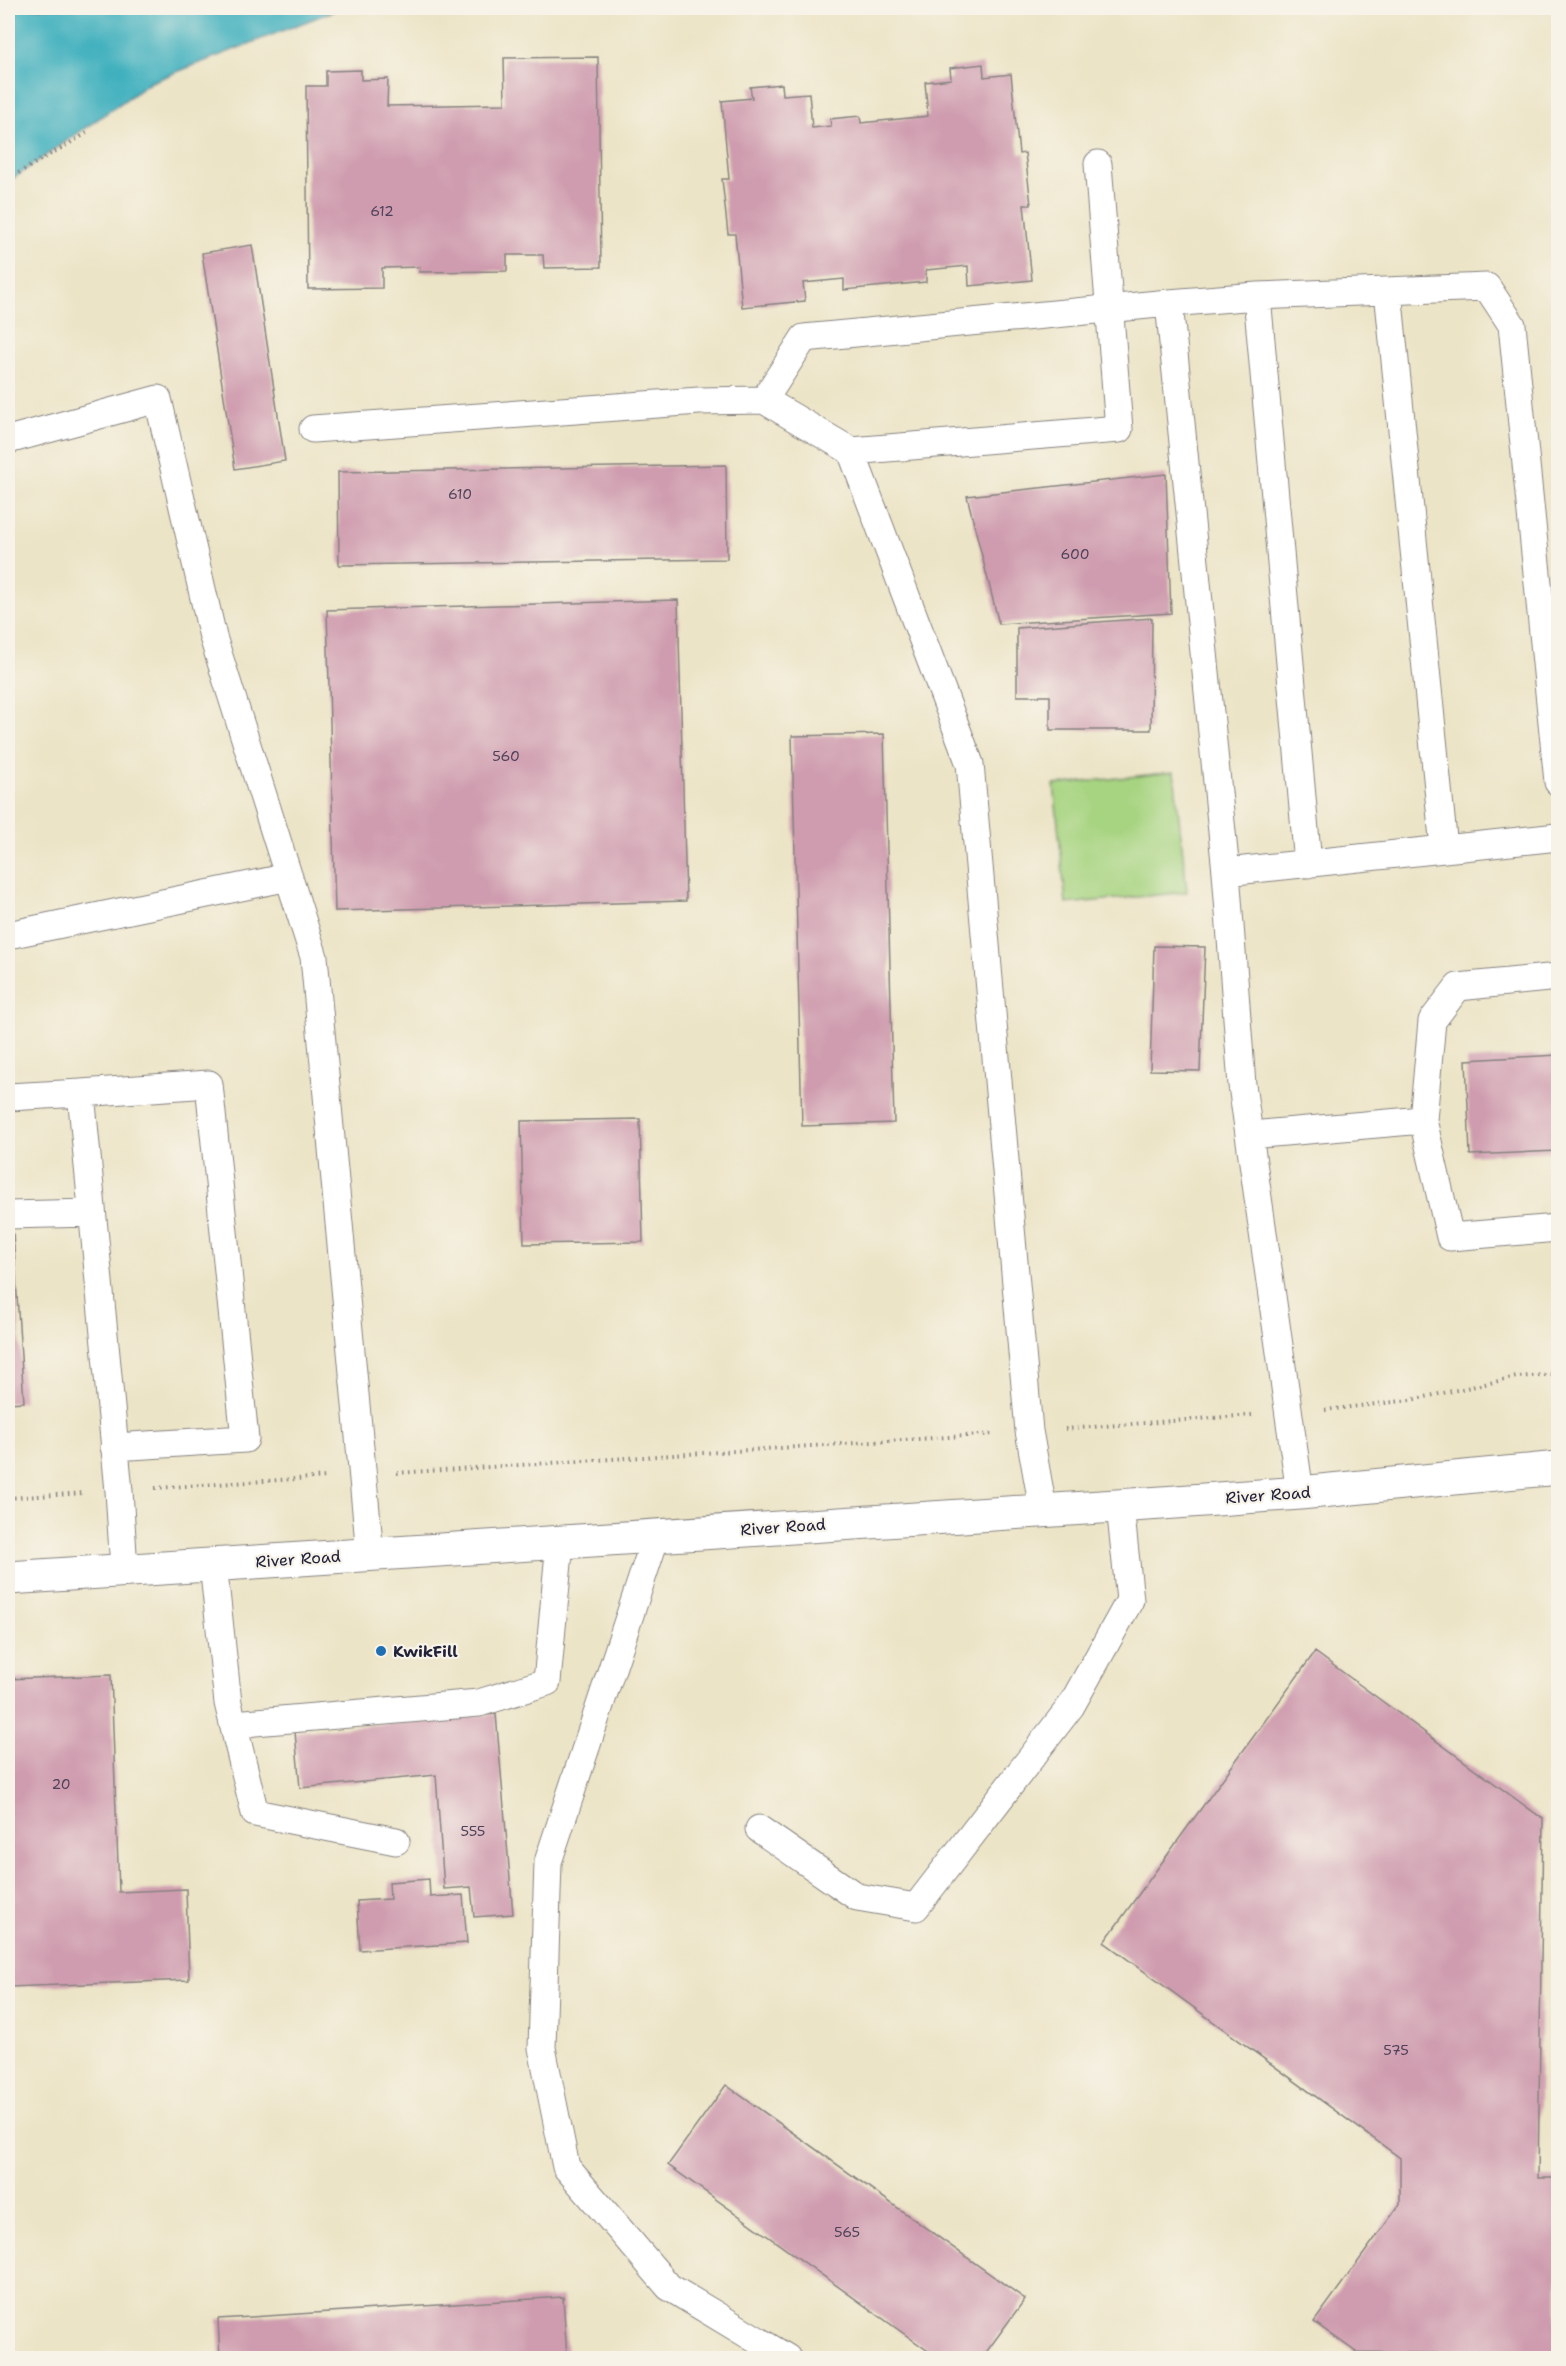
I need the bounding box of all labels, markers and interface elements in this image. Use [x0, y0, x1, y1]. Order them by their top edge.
house number: 612 [370, 202, 394, 220]
house number: 610 [448, 485, 472, 503]
house number: 600 [1061, 545, 1089, 563]
house number: 560 [492, 747, 520, 765]
street label: River Road [1225, 1482, 1311, 1508]
street label: River Road [740, 1514, 826, 1540]
street label: River Road [255, 1546, 341, 1572]
place label: KwikFill [393, 1641, 458, 1662]
marker: KwikFill [374, 1644, 388, 1658]
house number: 20 [51, 1775, 71, 1793]
house number: 555 [461, 1822, 485, 1840]
house number: 575 [1383, 2041, 1409, 2059]
house number: 565 [834, 2223, 860, 2241]

